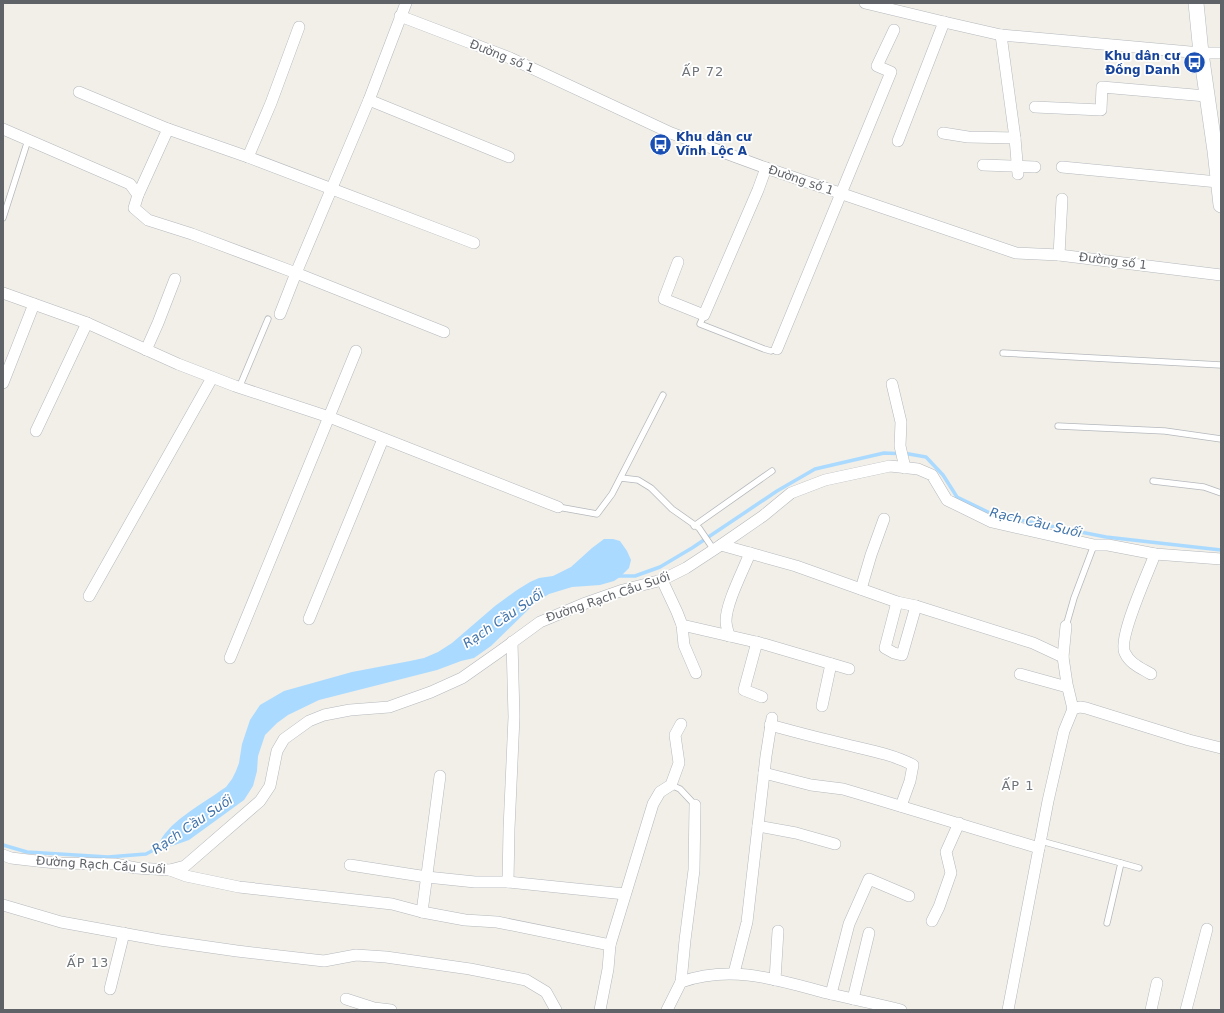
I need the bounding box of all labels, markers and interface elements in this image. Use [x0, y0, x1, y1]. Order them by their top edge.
street label: Đường số 1 [468, 37, 536, 75]
place label: Khu dân cư Đồng Danh [1104, 49, 1180, 77]
bus stop icon: Khu dân cư Đồng Danh [1182, 50, 1208, 76]
district label: ẤP 72 [682, 63, 724, 79]
place label: Khu dân cư Vĩnh Lộc A [676, 130, 752, 158]
bus stop icon: Khu dân cư Vĩnh Lộc A [648, 131, 674, 157]
street label: Đường số 1 [766, 162, 836, 198]
street label: Đường số 1 [1078, 250, 1148, 272]
water label: Rạch Cầu Suối [988, 505, 1084, 540]
street label: Đường Rạch Cầu Suối [544, 569, 672, 625]
water label: Rạch Cầu Suối [460, 586, 547, 651]
district label: ẤP 1 [1001, 777, 1035, 793]
water label: Rạch Cầu Suối [149, 792, 236, 857]
street label: Đường Rạch Cầu Suối [36, 853, 166, 877]
district label: ẤP 13 [67, 954, 109, 970]

